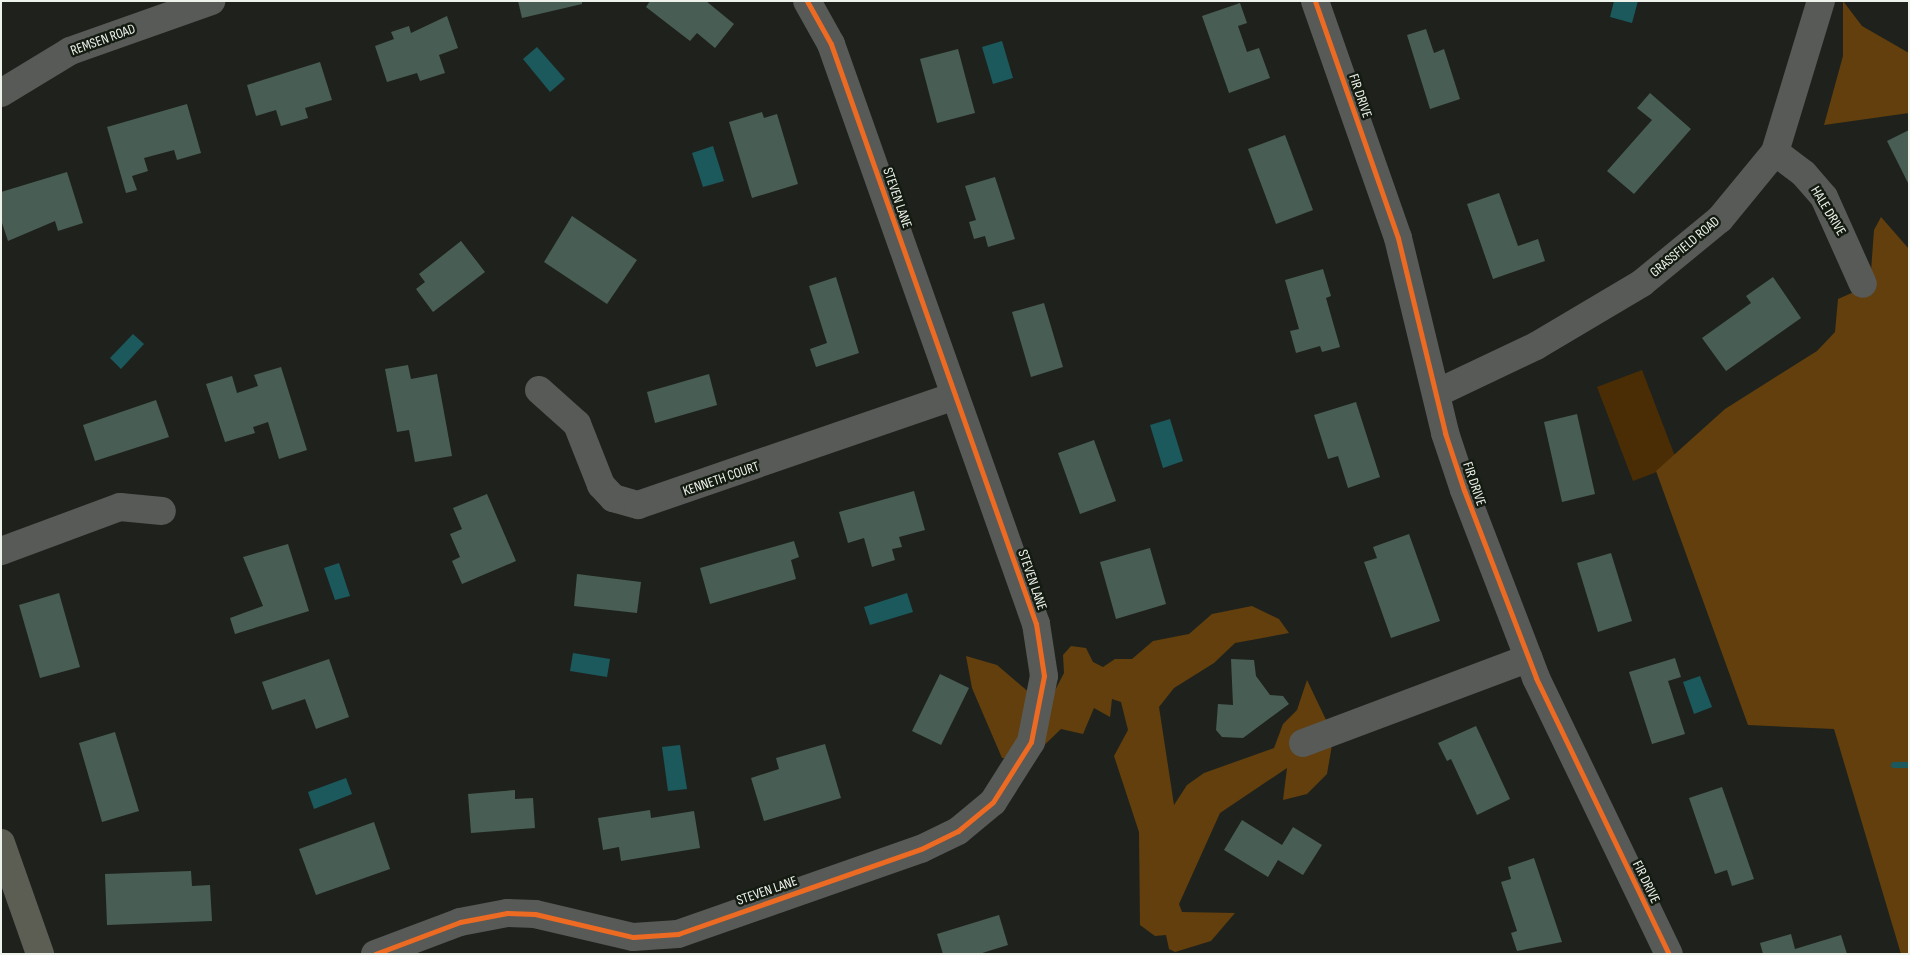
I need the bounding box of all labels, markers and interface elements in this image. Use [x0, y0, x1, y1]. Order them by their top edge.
street label: REMSEN ROAD [68, 21, 138, 59]
street label: FIR DRIVE [1345, 72, 1375, 120]
street label: STEVEN LANE [879, 165, 915, 231]
street label: HALE DRIVE [1807, 183, 1849, 239]
street label: GRASSFIELD ROAD [1647, 213, 1723, 281]
street label: KENNETH COURT [681, 458, 761, 500]
street label: FIR DRIVE [1459, 460, 1489, 508]
street label: STEVEN LANE [1014, 547, 1050, 613]
street label: FIR DRIVE [1629, 858, 1663, 906]
street label: STEVEN LANE [734, 873, 800, 909]

